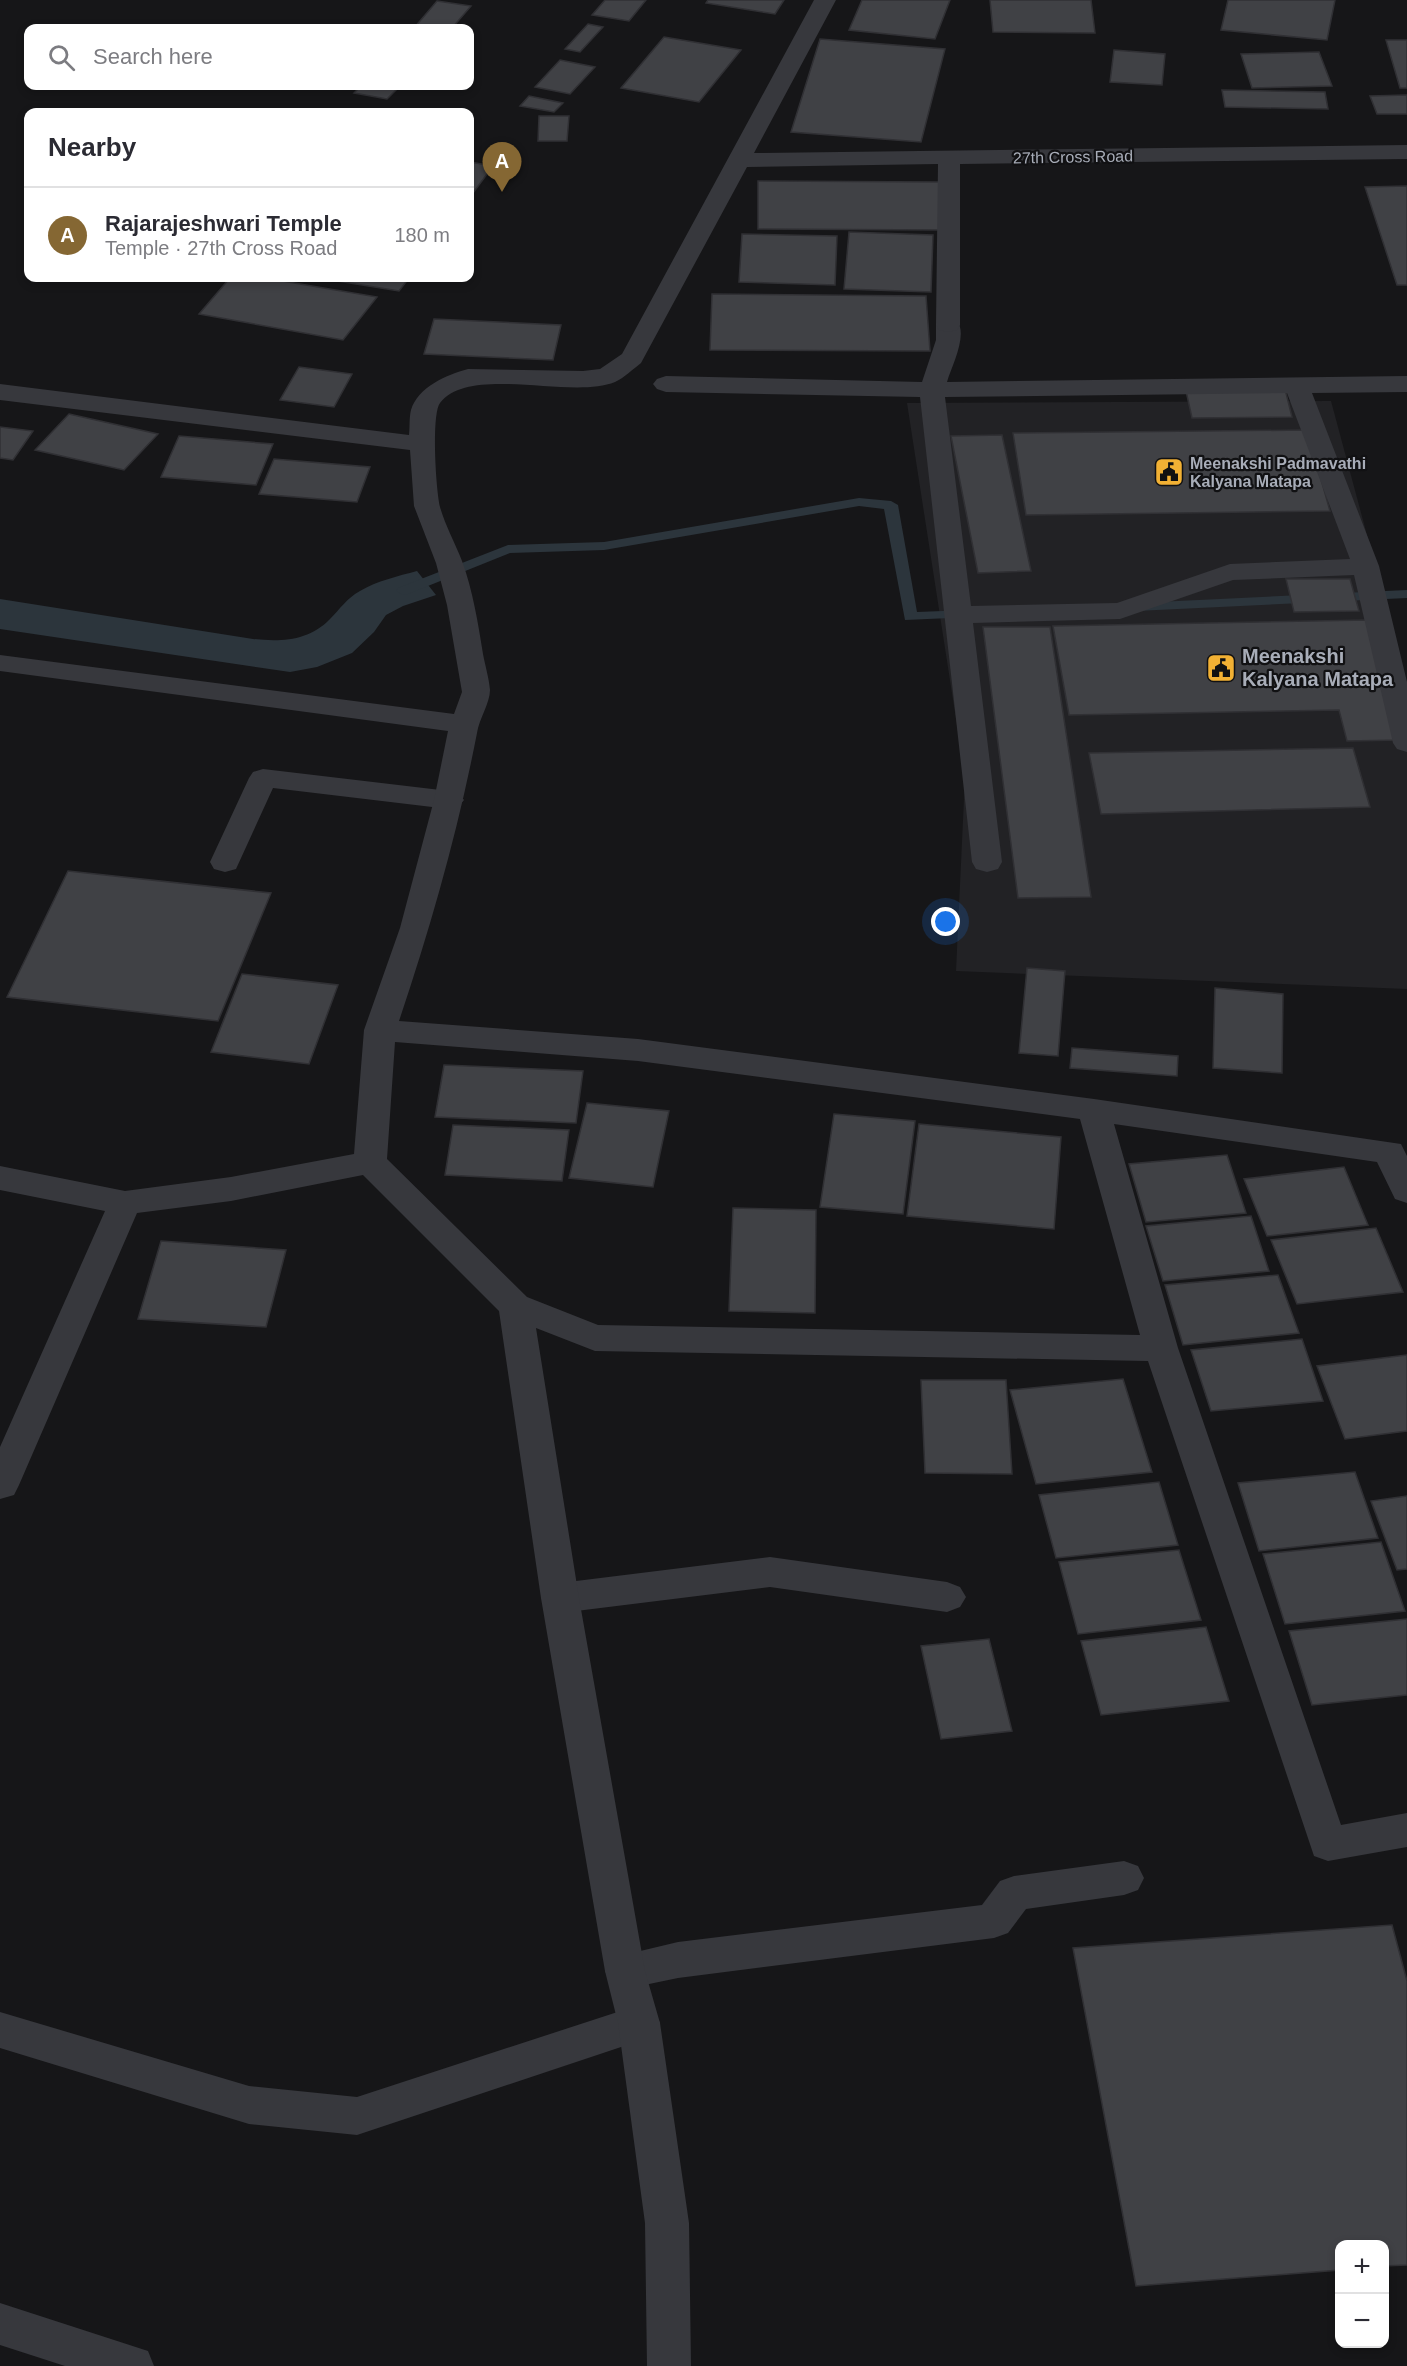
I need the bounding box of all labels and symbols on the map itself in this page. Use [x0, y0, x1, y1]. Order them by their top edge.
pin: A [482, 142, 522, 192]
street label: 27th Cross Road [1013, 147, 1133, 167]
place label: Meenakshi Padmavathi Kalyana Matapa [1190, 455, 1366, 490]
public building icon: Meenakshi Padmavathi Kalyana Matapa [1153, 456, 1185, 488]
place label: Meenakshi Kalyana Matapa [1242, 645, 1394, 690]
public building icon: Meenakshi Kalyana Matapa [1205, 652, 1237, 684]
your location [931, 907, 960, 936]

